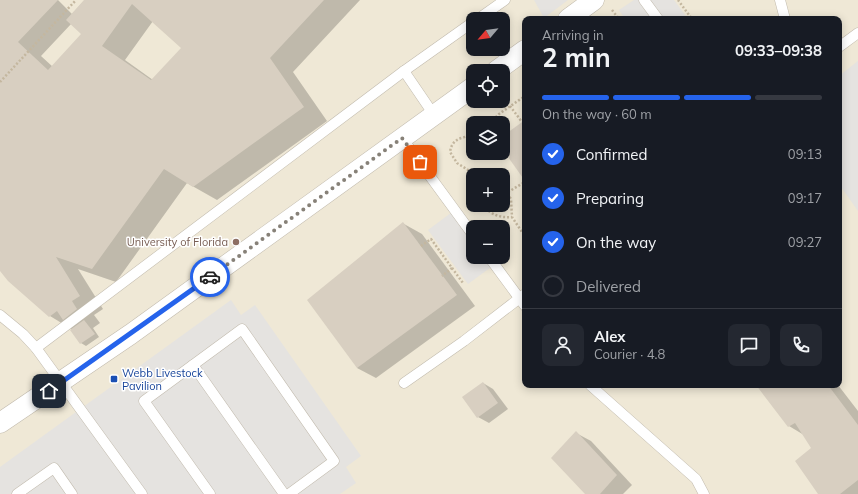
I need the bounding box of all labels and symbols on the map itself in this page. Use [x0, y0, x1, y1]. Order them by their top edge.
north arrow [466, 12, 510, 56]
pin [403, 145, 437, 179]
place label: University of Florida [127, 235, 228, 249]
marker: University of Florida [231, 237, 241, 247]
courier [190, 257, 230, 297]
place label: Webb Livestock Pavilion [122, 366, 203, 393]
pin [32, 374, 66, 408]
marker: Webb Livestock Pavilion [109, 374, 119, 384]

